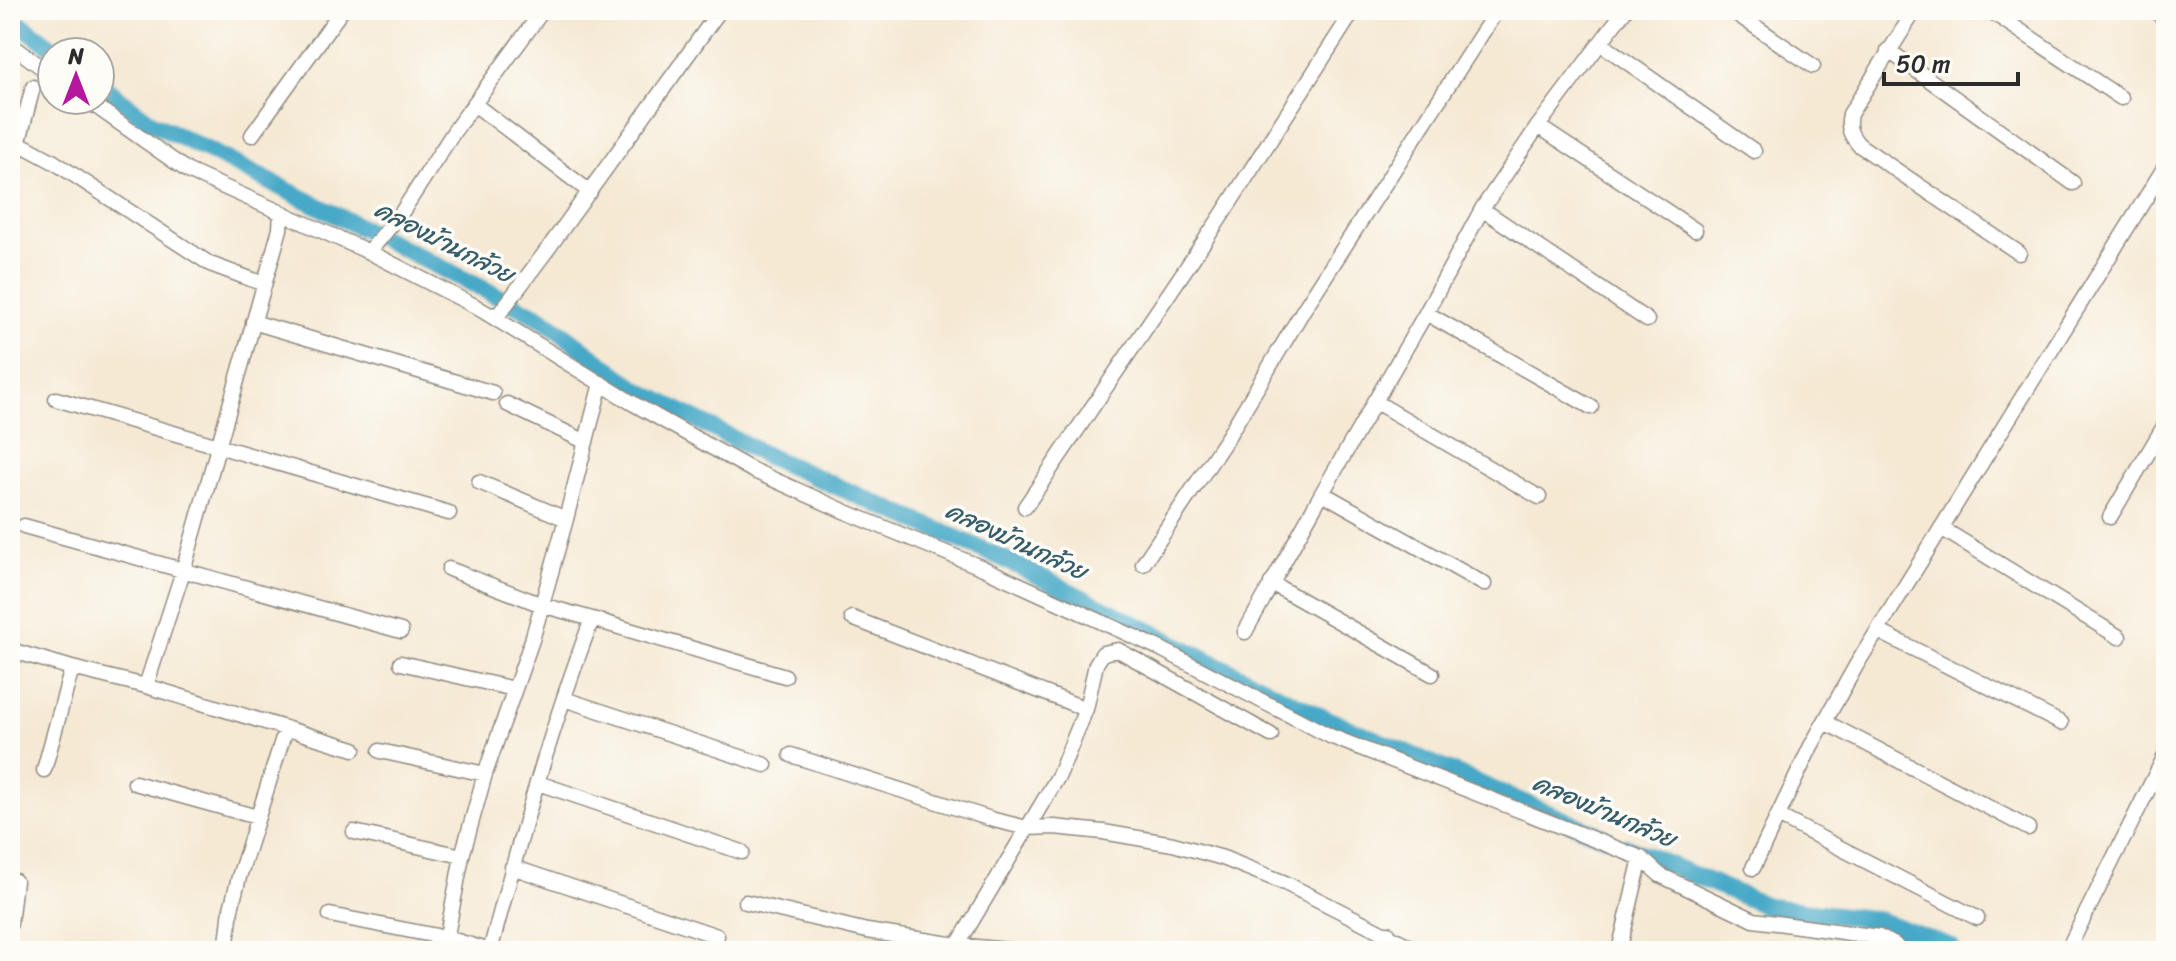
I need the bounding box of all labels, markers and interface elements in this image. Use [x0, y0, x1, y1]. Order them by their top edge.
north arrow [36, 36, 116, 116]
scale bar [1884, 36, 2018, 86]
text: N [67, 37, 84, 76]
text: 50 m [1896, 43, 1951, 85]
water label: คลองบ้านกล้วย [367, 189, 524, 297]
water label: คลองบ้านกล้วย [938, 490, 1096, 593]
water label: คลองบ้านกล้วย [1526, 762, 1685, 861]

